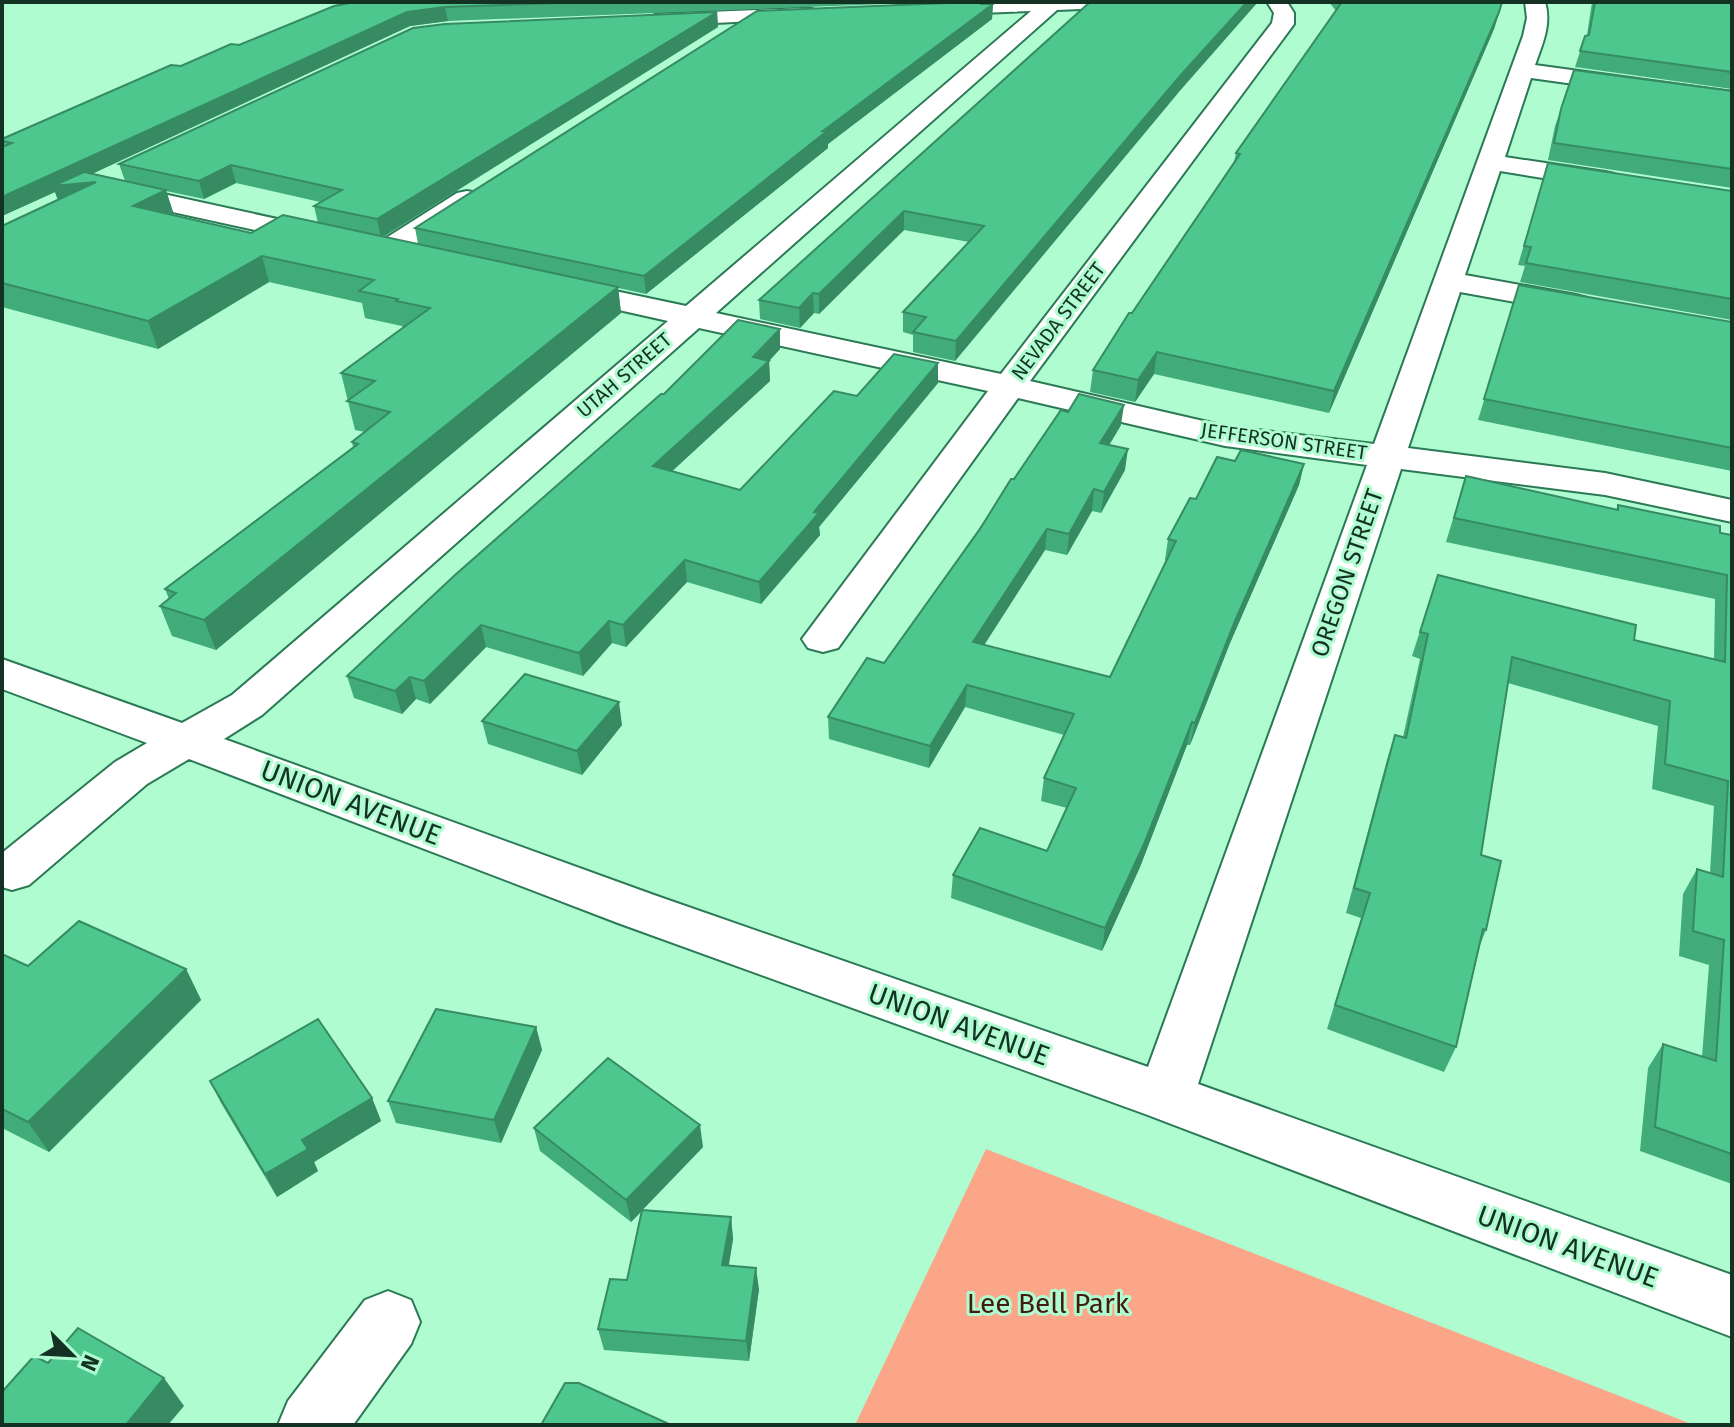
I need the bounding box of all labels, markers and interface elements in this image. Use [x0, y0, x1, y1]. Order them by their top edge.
street label: NEVADA STREET [1006, 257, 1110, 384]
street label: UTAH STREET [572, 327, 677, 423]
street label: JEFFERSON STREET [1199, 417, 1369, 465]
street label: OREGON STREET [1305, 485, 1389, 661]
street label: UNION AVENUE [256, 753, 446, 852]
street label: UNION AVENUE [864, 976, 1054, 1073]
street label: UNION AVENUE [1473, 1198, 1663, 1295]
park label: Lee Bell Park [967, 1287, 1130, 1320]
north arrow [32, 1315, 112, 1395]
text: N [75, 1351, 105, 1375]

